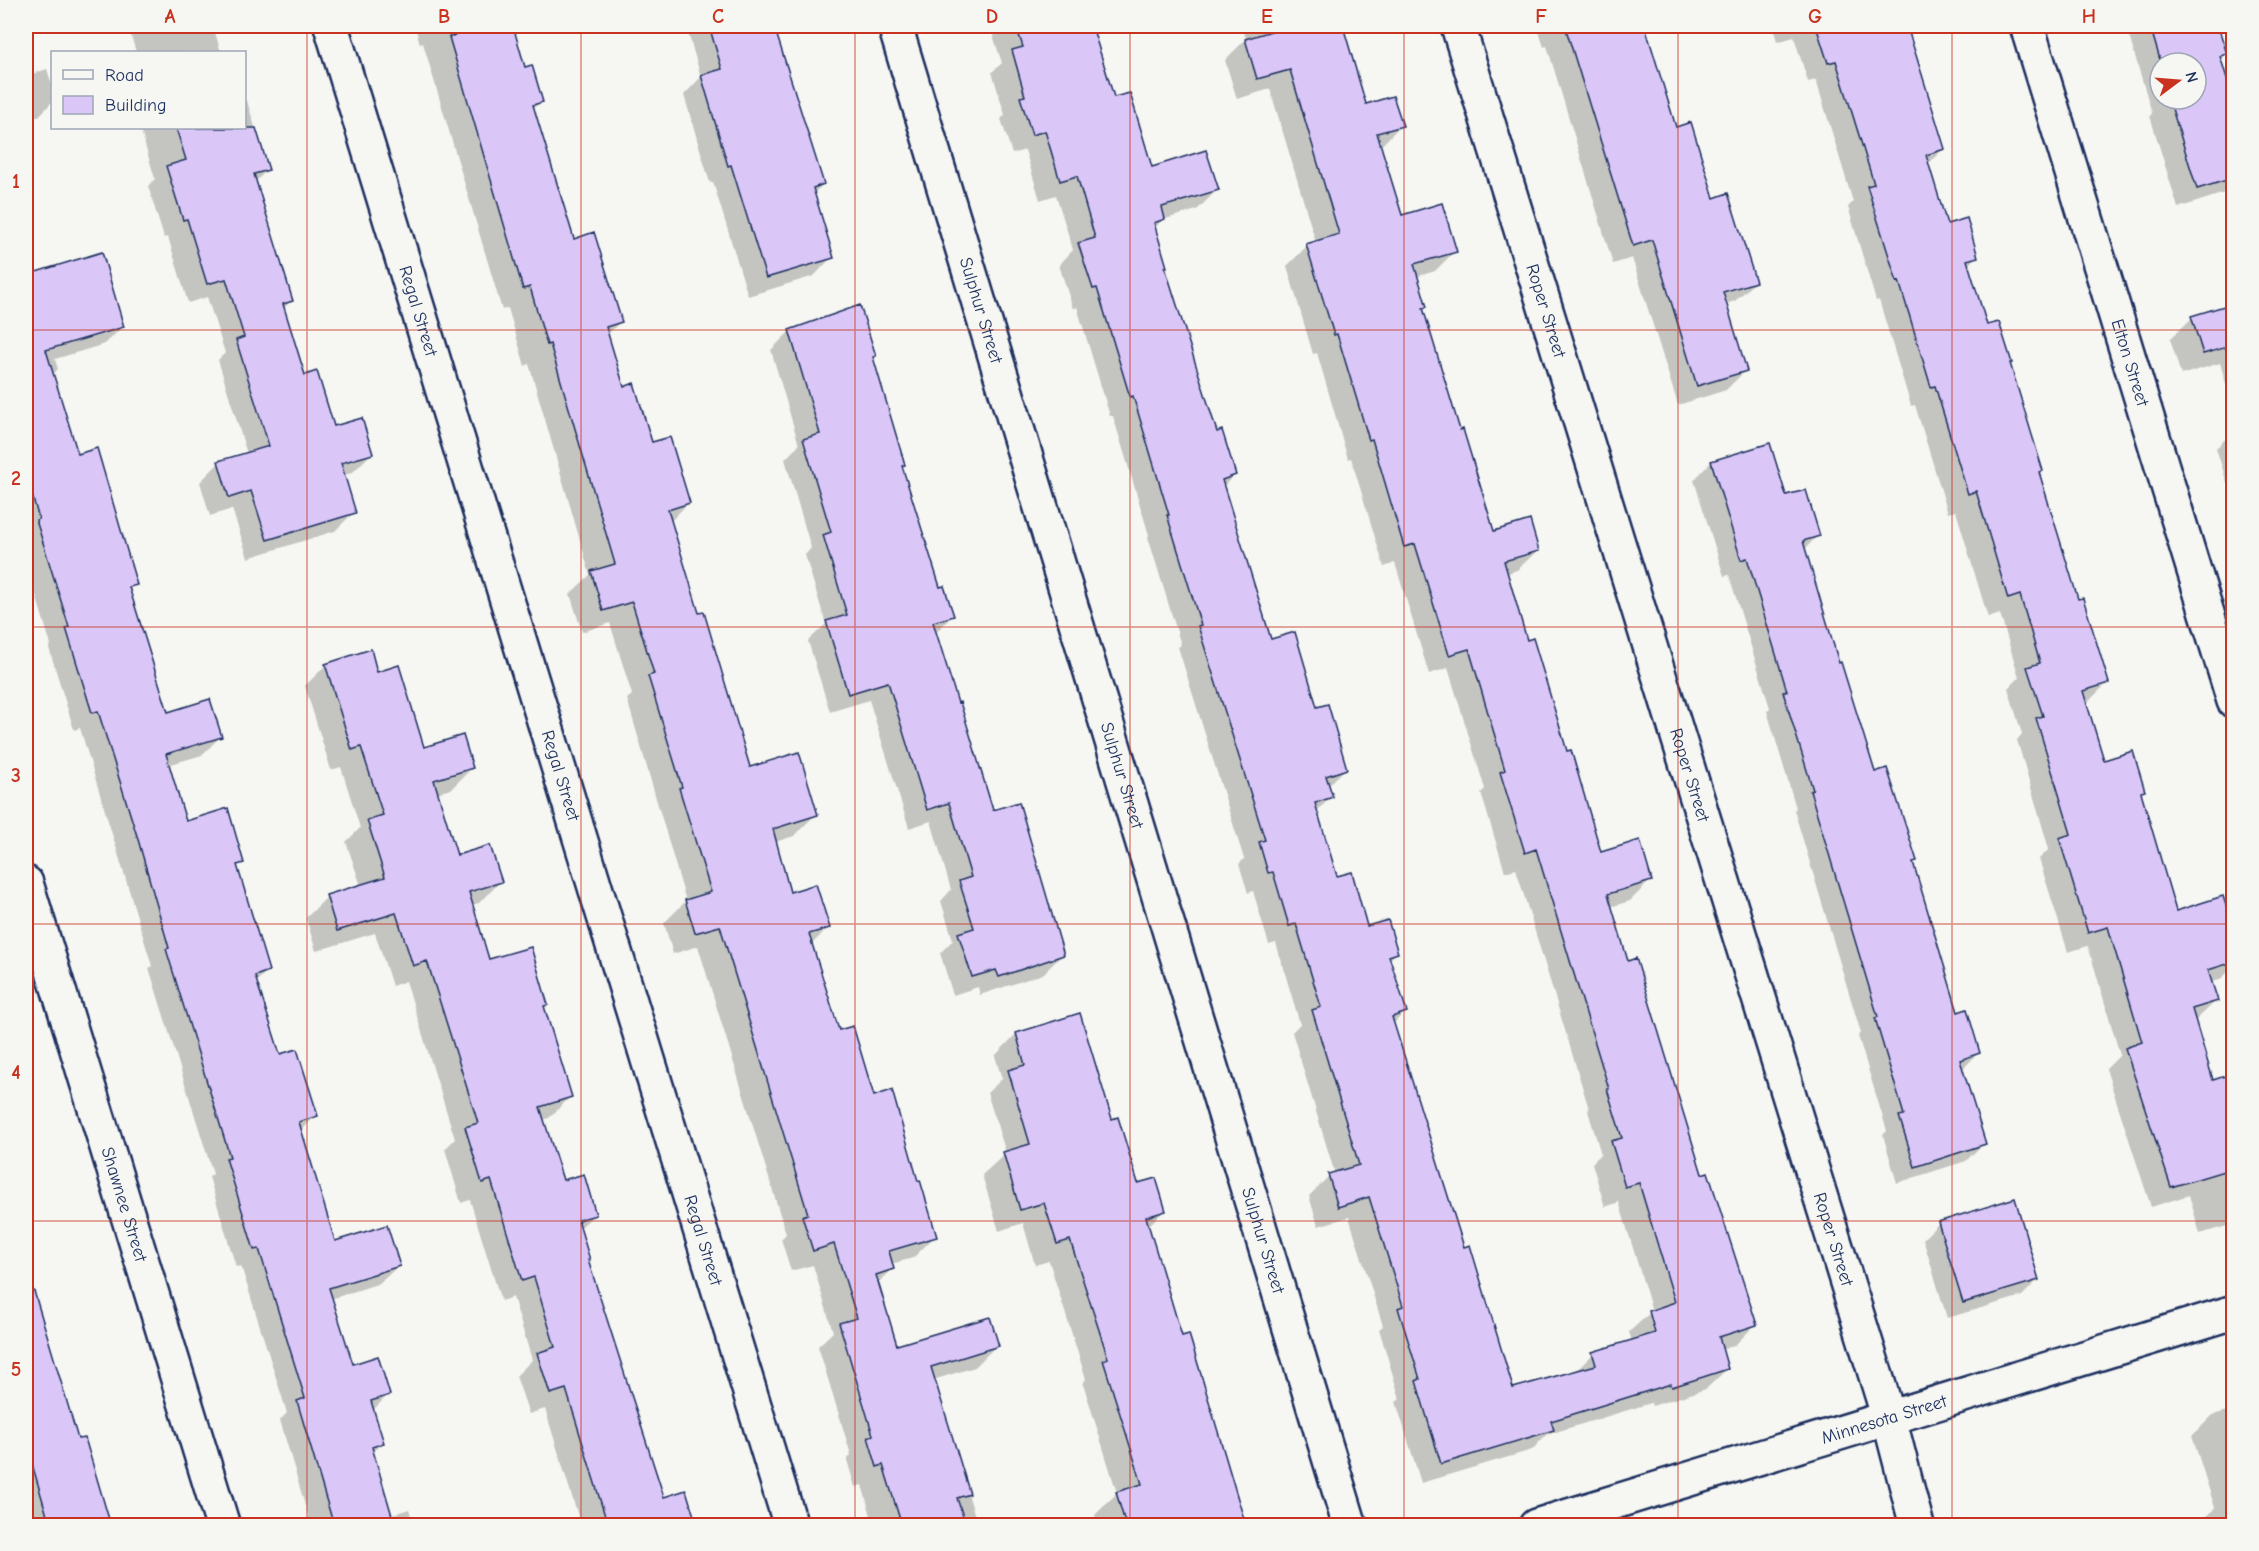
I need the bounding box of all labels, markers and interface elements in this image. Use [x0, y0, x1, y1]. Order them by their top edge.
text: A [164, 5, 176, 28]
text: B [438, 5, 450, 28]
text: C [712, 5, 724, 28]
text: D [986, 5, 998, 28]
text: E [1261, 5, 1273, 28]
text: F [1535, 5, 1547, 28]
text: G [1808, 5, 1822, 28]
text: H [2082, 5, 2096, 28]
legend [51, 51, 246, 129]
north arrow [2148, 51, 2208, 111]
text: Road [105, 65, 144, 86]
text: N [2181, 70, 2202, 85]
text: Building [105, 95, 167, 116]
text: 1 [12, 170, 20, 193]
street label: Sulphur Street [955, 255, 1007, 367]
street label: Roper Street [1521, 261, 1570, 361]
street label: Regal Street [394, 263, 442, 360]
street label: Elton Street [2106, 317, 2153, 410]
text: 2 [11, 467, 21, 490]
street label: Sulphur Street [1096, 720, 1148, 832]
street label: Roper Street [1665, 726, 1714, 825]
street label: Regal Street [537, 728, 584, 824]
text: 3 [11, 764, 21, 787]
text: 4 [11, 1061, 21, 1084]
street label: Shawnee Street [97, 1145, 152, 1265]
street label: Sulphur Street [1237, 1185, 1289, 1297]
street label: Roper Street [1809, 1190, 1858, 1290]
street label: Regal Street [679, 1193, 727, 1289]
text: 5 [11, 1358, 21, 1381]
street label: Minnesota Street [1819, 1390, 1950, 1449]

